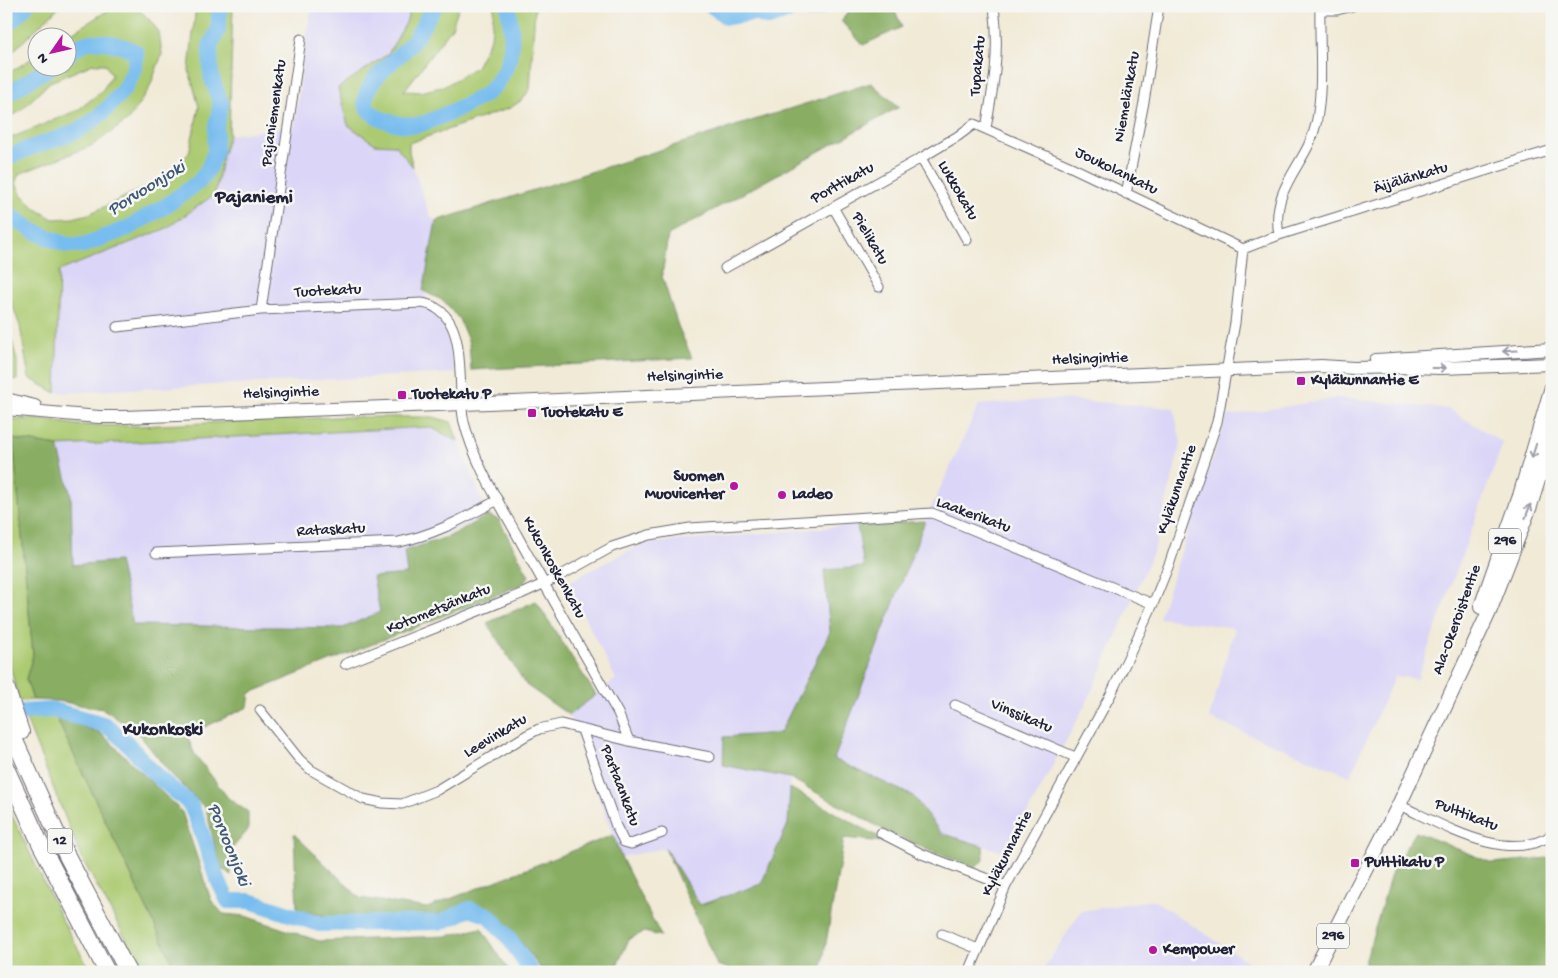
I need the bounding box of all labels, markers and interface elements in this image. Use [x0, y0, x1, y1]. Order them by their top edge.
north arrow [28, 28, 78, 78]
street label: Tupakatu [967, 35, 991, 98]
text: N [34, 49, 53, 66]
street label: Niemelänkatu [1111, 50, 1145, 144]
street label: Pajaniemenkatu [258, 58, 292, 169]
street label: Joukolankatu [1071, 144, 1161, 200]
water label: Porvoonjoki [104, 156, 191, 221]
street label: Lukkokatu [932, 158, 982, 225]
street label: Porttikatu [807, 159, 878, 210]
street label: Äijälänkatu [1372, 159, 1451, 199]
district label: Pajaniemi [214, 187, 293, 210]
street label: Pielikatu [846, 208, 892, 269]
street label: Tuotekatu [293, 281, 362, 303]
one-way arrow [1502, 347, 1518, 356]
street label: Helsingintie [1052, 349, 1129, 371]
one-way arrow [1431, 363, 1447, 373]
street label: Helsingintie [647, 366, 724, 388]
place label: Kyläkunnantie E [1310, 372, 1419, 391]
marker: Kyläkunnantie E [1295, 375, 1307, 387]
street label: Helsingintie [243, 383, 320, 405]
place label: Tuotekatu P [410, 386, 493, 405]
marker: Tuotekatu P [396, 389, 408, 401]
place label: Tuotekatu E [540, 404, 624, 423]
marker: Tuotekatu E [526, 407, 538, 419]
street label: Kyläkunnantie [1154, 442, 1202, 537]
one-way arrow [1528, 442, 1538, 458]
place label: Suomen Muovicenter [645, 468, 726, 505]
marker: Suomen Muovicenter [728, 480, 740, 492]
place label: Ladeo [792, 486, 833, 505]
marker: Ladeo [776, 489, 788, 501]
street label: Laakerikatu [933, 494, 1013, 538]
one-way arrow [1524, 504, 1533, 520]
street label: Kukonkoskenkatu [517, 514, 589, 623]
street label: Rataskatu [296, 520, 366, 542]
road number: 296 [1489, 528, 1521, 554]
street label: Ala-Okeroistentie [1429, 562, 1487, 678]
street label: Kotometsänkatu [384, 580, 494, 640]
street label: Vinssikatu [986, 695, 1055, 739]
street label: Leevinkatu [461, 710, 532, 763]
district label: Kukonkoski [122, 720, 203, 741]
street label: Partaankatu [594, 742, 643, 830]
street label: Pulttikatu [1431, 795, 1501, 837]
water label: Porvoonjoki [202, 801, 255, 891]
street label: Kyläkunnantie [978, 807, 1038, 900]
road number: 12 [48, 828, 72, 854]
place label: Pulttikatu P [1364, 854, 1445, 873]
marker: Pulttikatu P [1349, 857, 1361, 869]
road number: 296 [1317, 924, 1349, 948]
place label: Kempower [1162, 941, 1236, 960]
marker: Kempower [1147, 944, 1159, 956]

